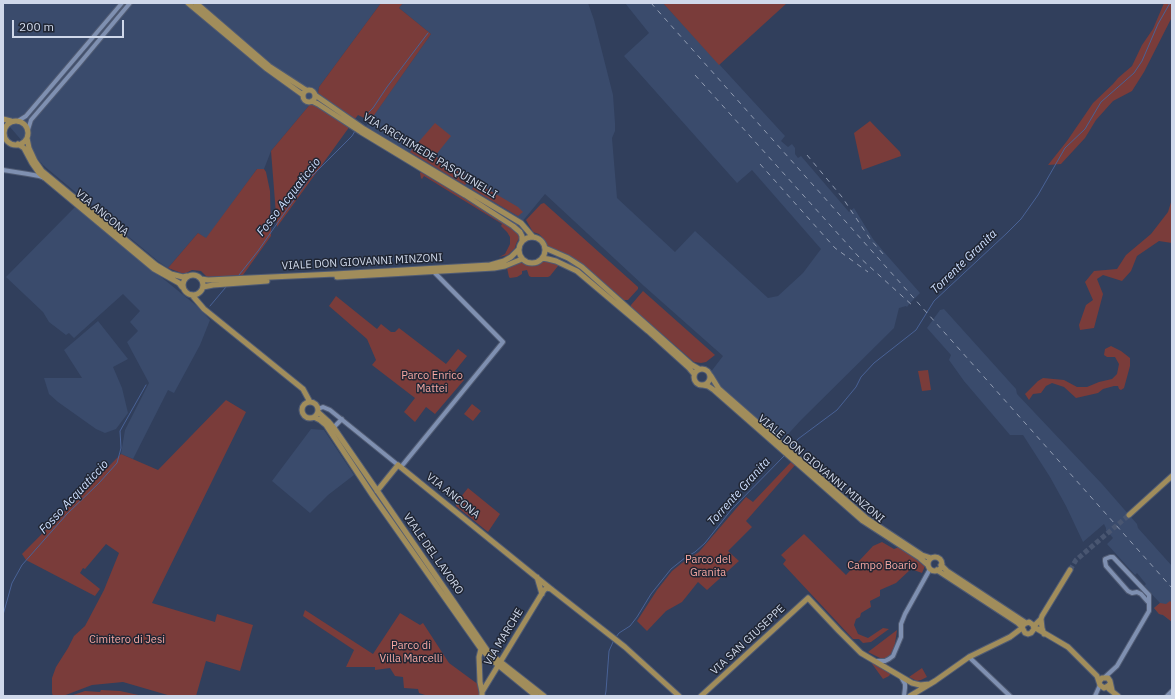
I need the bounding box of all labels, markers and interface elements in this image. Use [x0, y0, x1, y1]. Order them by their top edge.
scale bar [14, 12, 126, 38]
text: 200 m [19, 19, 54, 34]
street label: VIA ARCHIMEDE PASQUINELLI [360, 111, 500, 201]
water label: Fosso Acquaticcio [254, 155, 324, 239]
street label: VIA ANCONA [73, 187, 131, 239]
water label: Torrente Granita [928, 227, 1000, 297]
street label: VIALE DON GIOVANNI MINZONI [281, 251, 443, 273]
park label: Parco Enrico Mattei [401, 369, 463, 395]
street label: VIALE DON GIOVANNI MINZONI [755, 412, 887, 526]
water label: Torrente Granita [705, 455, 773, 529]
water label: Fosso Acquaticcio [36, 457, 112, 537]
street label: VIA ANCONA [424, 470, 482, 522]
street label: VIALE DEL LAVORO [400, 511, 466, 597]
park label: Parco del Granita [685, 553, 731, 579]
park label: Campo Boario [847, 559, 917, 573]
street label: VIA SAN GIUSEPPE [708, 602, 788, 678]
street label: VIA MARCHE [482, 606, 526, 668]
park label: Cimitero di Jesi [89, 633, 165, 647]
park label: Parco di Villa Marcelli [380, 639, 442, 665]

